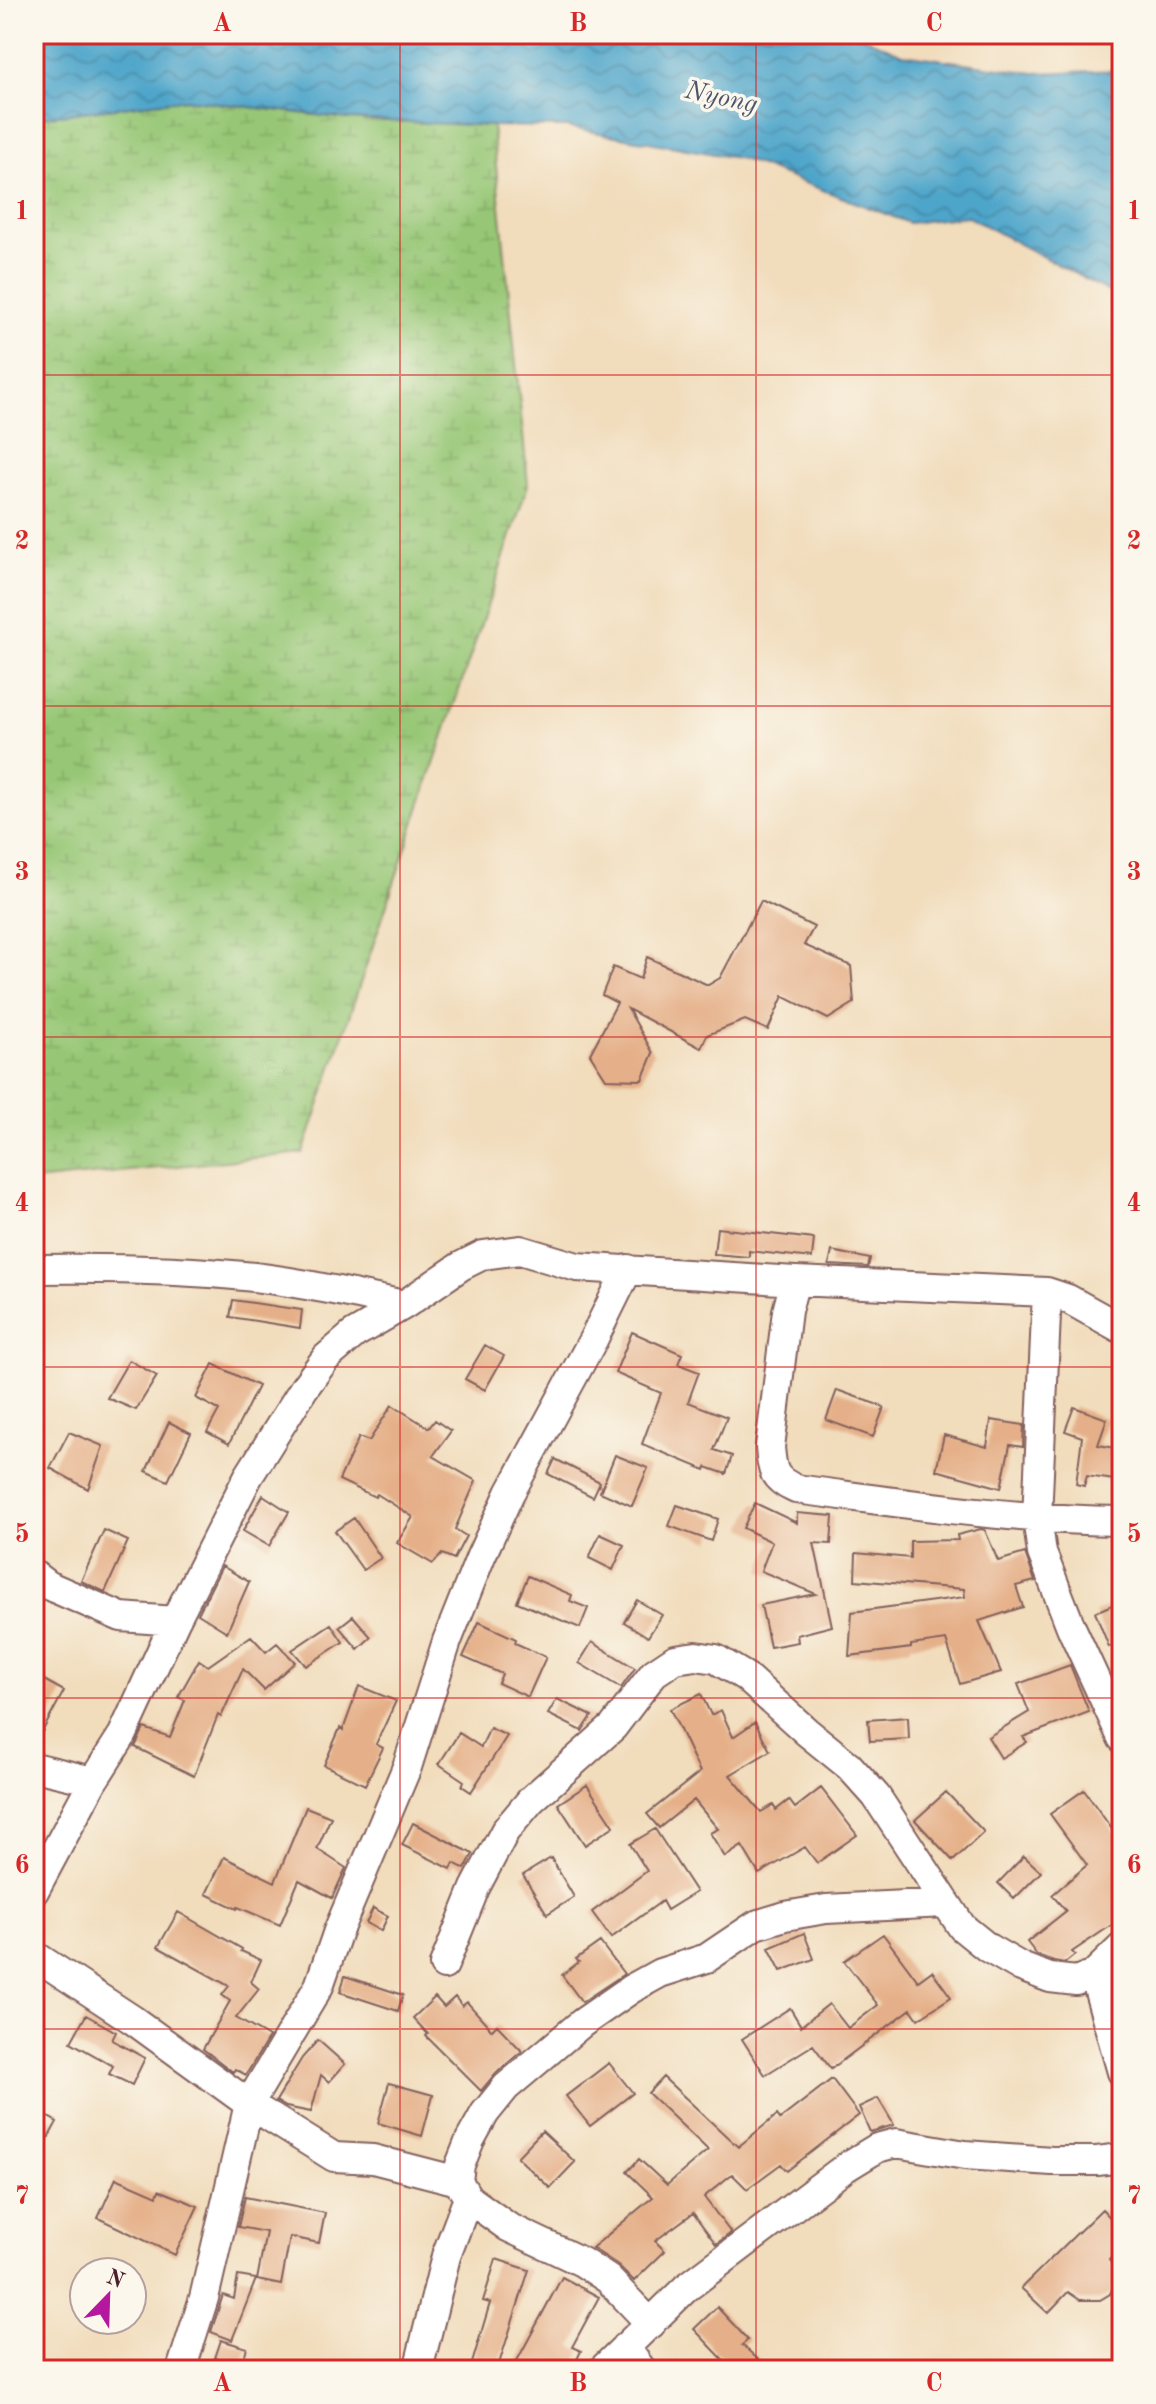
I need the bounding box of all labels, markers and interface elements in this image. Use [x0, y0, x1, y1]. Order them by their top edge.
text: A [212, 11, 232, 37]
text: B [569, 11, 587, 37]
text: C [925, 11, 943, 37]
water label: Nyong [682, 77, 760, 118]
text: 1 [14, 199, 30, 225]
text: 1 [1126, 199, 1142, 225]
text: 2 [14, 529, 30, 555]
text: 2 [1126, 529, 1142, 555]
text: 3 [14, 860, 30, 886]
text: 3 [1126, 860, 1142, 886]
text: 4 [14, 1191, 30, 1217]
text: 4 [1126, 1191, 1142, 1217]
text: 5 [14, 1522, 30, 1548]
text: 5 [1126, 1522, 1142, 1548]
text: 6 [14, 1853, 30, 1879]
text: 6 [1126, 1853, 1142, 1879]
text: 7 [14, 2184, 30, 2210]
text: 7 [1126, 2184, 1142, 2210]
north arrow [68, 2256, 148, 2336]
text: N [103, 2266, 127, 2293]
text: A [212, 2371, 232, 2397]
text: B [569, 2371, 587, 2397]
text: C [925, 2371, 943, 2397]

